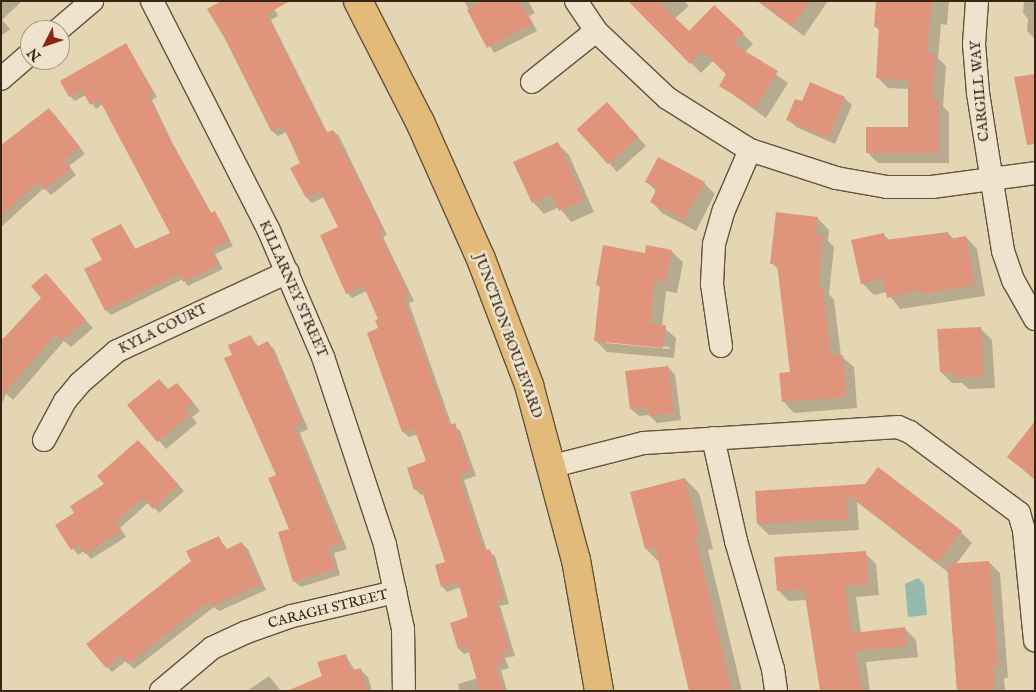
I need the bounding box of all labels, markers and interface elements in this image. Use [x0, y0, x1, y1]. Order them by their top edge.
north arrow [20, 20, 70, 70]
street label: CARGILL WAY [967, 40, 993, 142]
text: N [24, 44, 45, 65]
street label: KILLARNEY STREET [255, 218, 331, 360]
street label: JUNCTION BOULEVARD [470, 251, 546, 421]
street label: KYLA COURT [116, 300, 210, 358]
street label: CARAGH STREET [266, 586, 390, 632]

